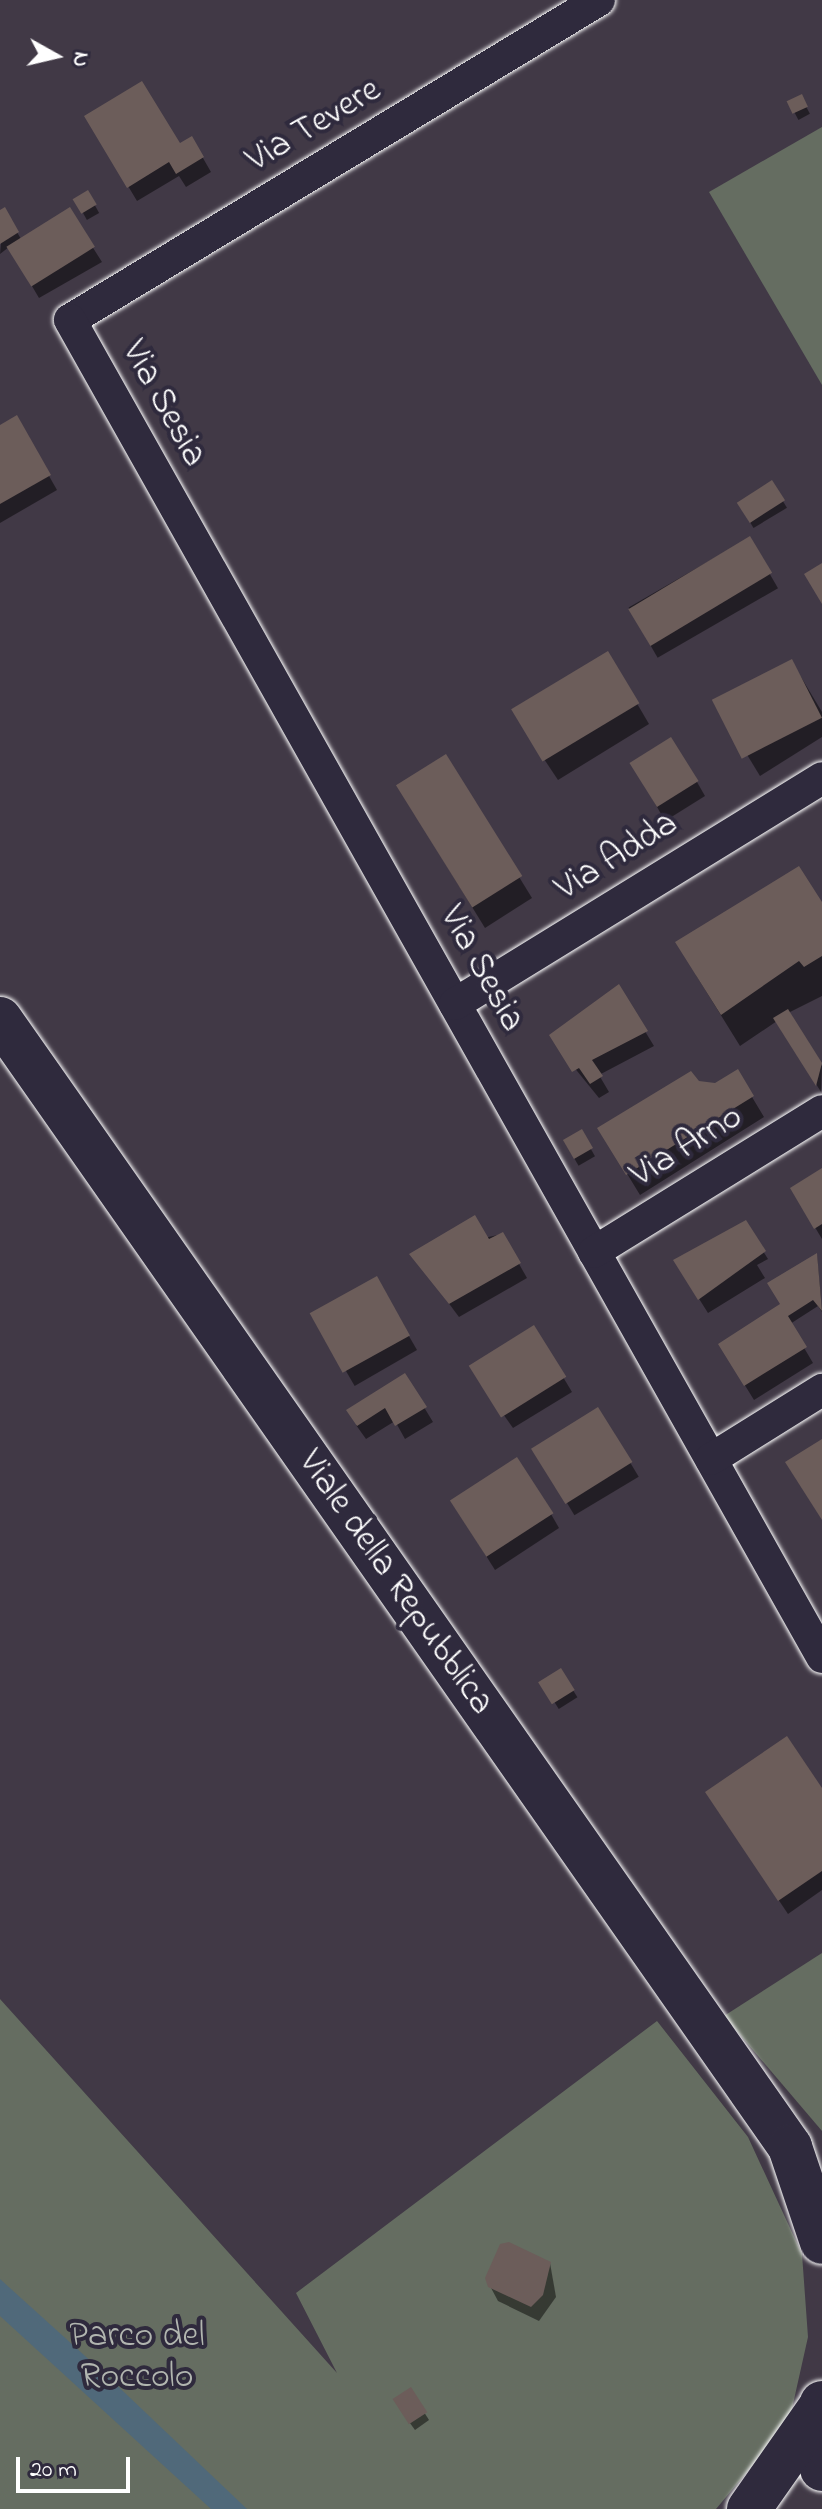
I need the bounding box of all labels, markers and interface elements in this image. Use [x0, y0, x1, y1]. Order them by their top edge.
north arrow [16, 16, 96, 96]
text: N [63, 50, 97, 69]
street label: Via Tevere [239, 69, 389, 183]
street label: Via Sesia [111, 334, 215, 474]
street label: Via Adda [548, 803, 686, 911]
street label: Via Sesia [429, 899, 533, 1039]
street label: Via Arno [623, 1096, 751, 1198]
street label: Viale della Repubblica [288, 1443, 502, 1723]
park label: Parco del Roccolo [69, 2314, 205, 2399]
scale bar [20, 2441, 134, 2491]
text: 20 m [30, 2453, 77, 2488]

